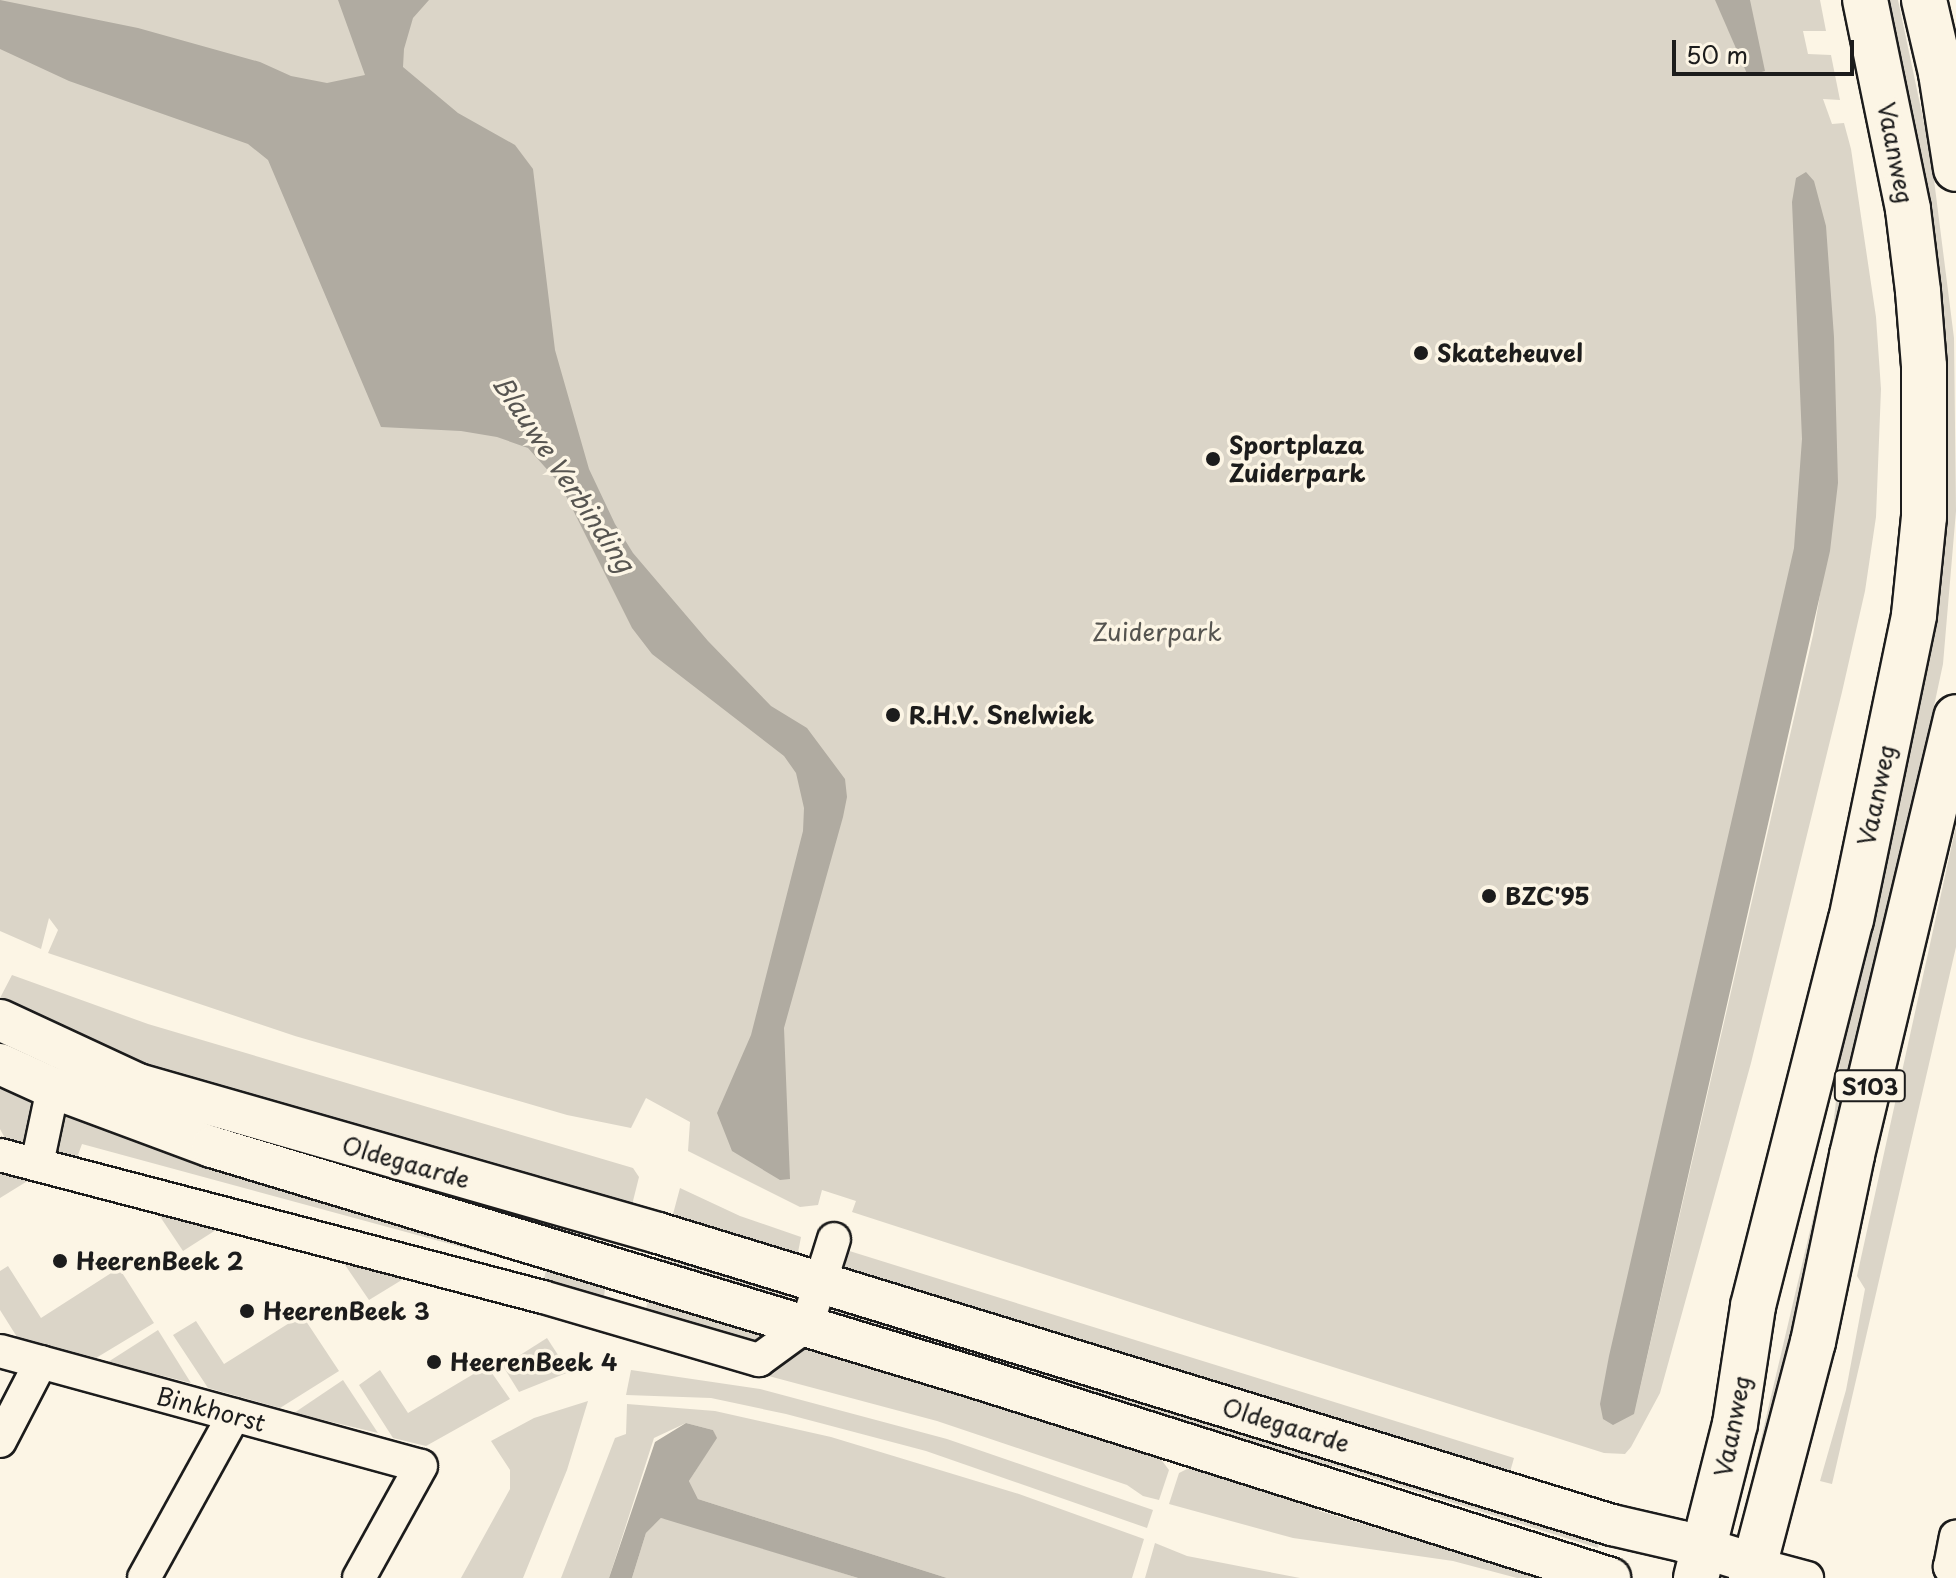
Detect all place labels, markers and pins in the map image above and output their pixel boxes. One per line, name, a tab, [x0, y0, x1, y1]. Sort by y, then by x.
place label: Skateheuvel	[1437, 339, 1583, 367]
marker: Skateheuvel	[1412, 344, 1430, 362]
place label: Sportplaza Zuiderpark	[1229, 431, 1366, 487]
marker: Sportplaza Zuiderpark	[1204, 450, 1222, 468]
place label: R.H.V. Snelwiek	[909, 701, 1094, 729]
marker: R.H.V. Snelwiek	[884, 706, 902, 724]
place label: BZC'95	[1505, 882, 1590, 910]
marker: BZC'95	[1480, 887, 1498, 905]
place label: HeerenBeek 2	[76, 1247, 245, 1275]
marker: HeerenBeek 2	[51, 1252, 69, 1270]
place label: HeerenBeek 3	[263, 1297, 431, 1325]
marker: HeerenBeek 3	[238, 1302, 256, 1320]
place label: HeerenBeek 4	[450, 1348, 618, 1376]
marker: HeerenBeek 4	[425, 1353, 443, 1371]

